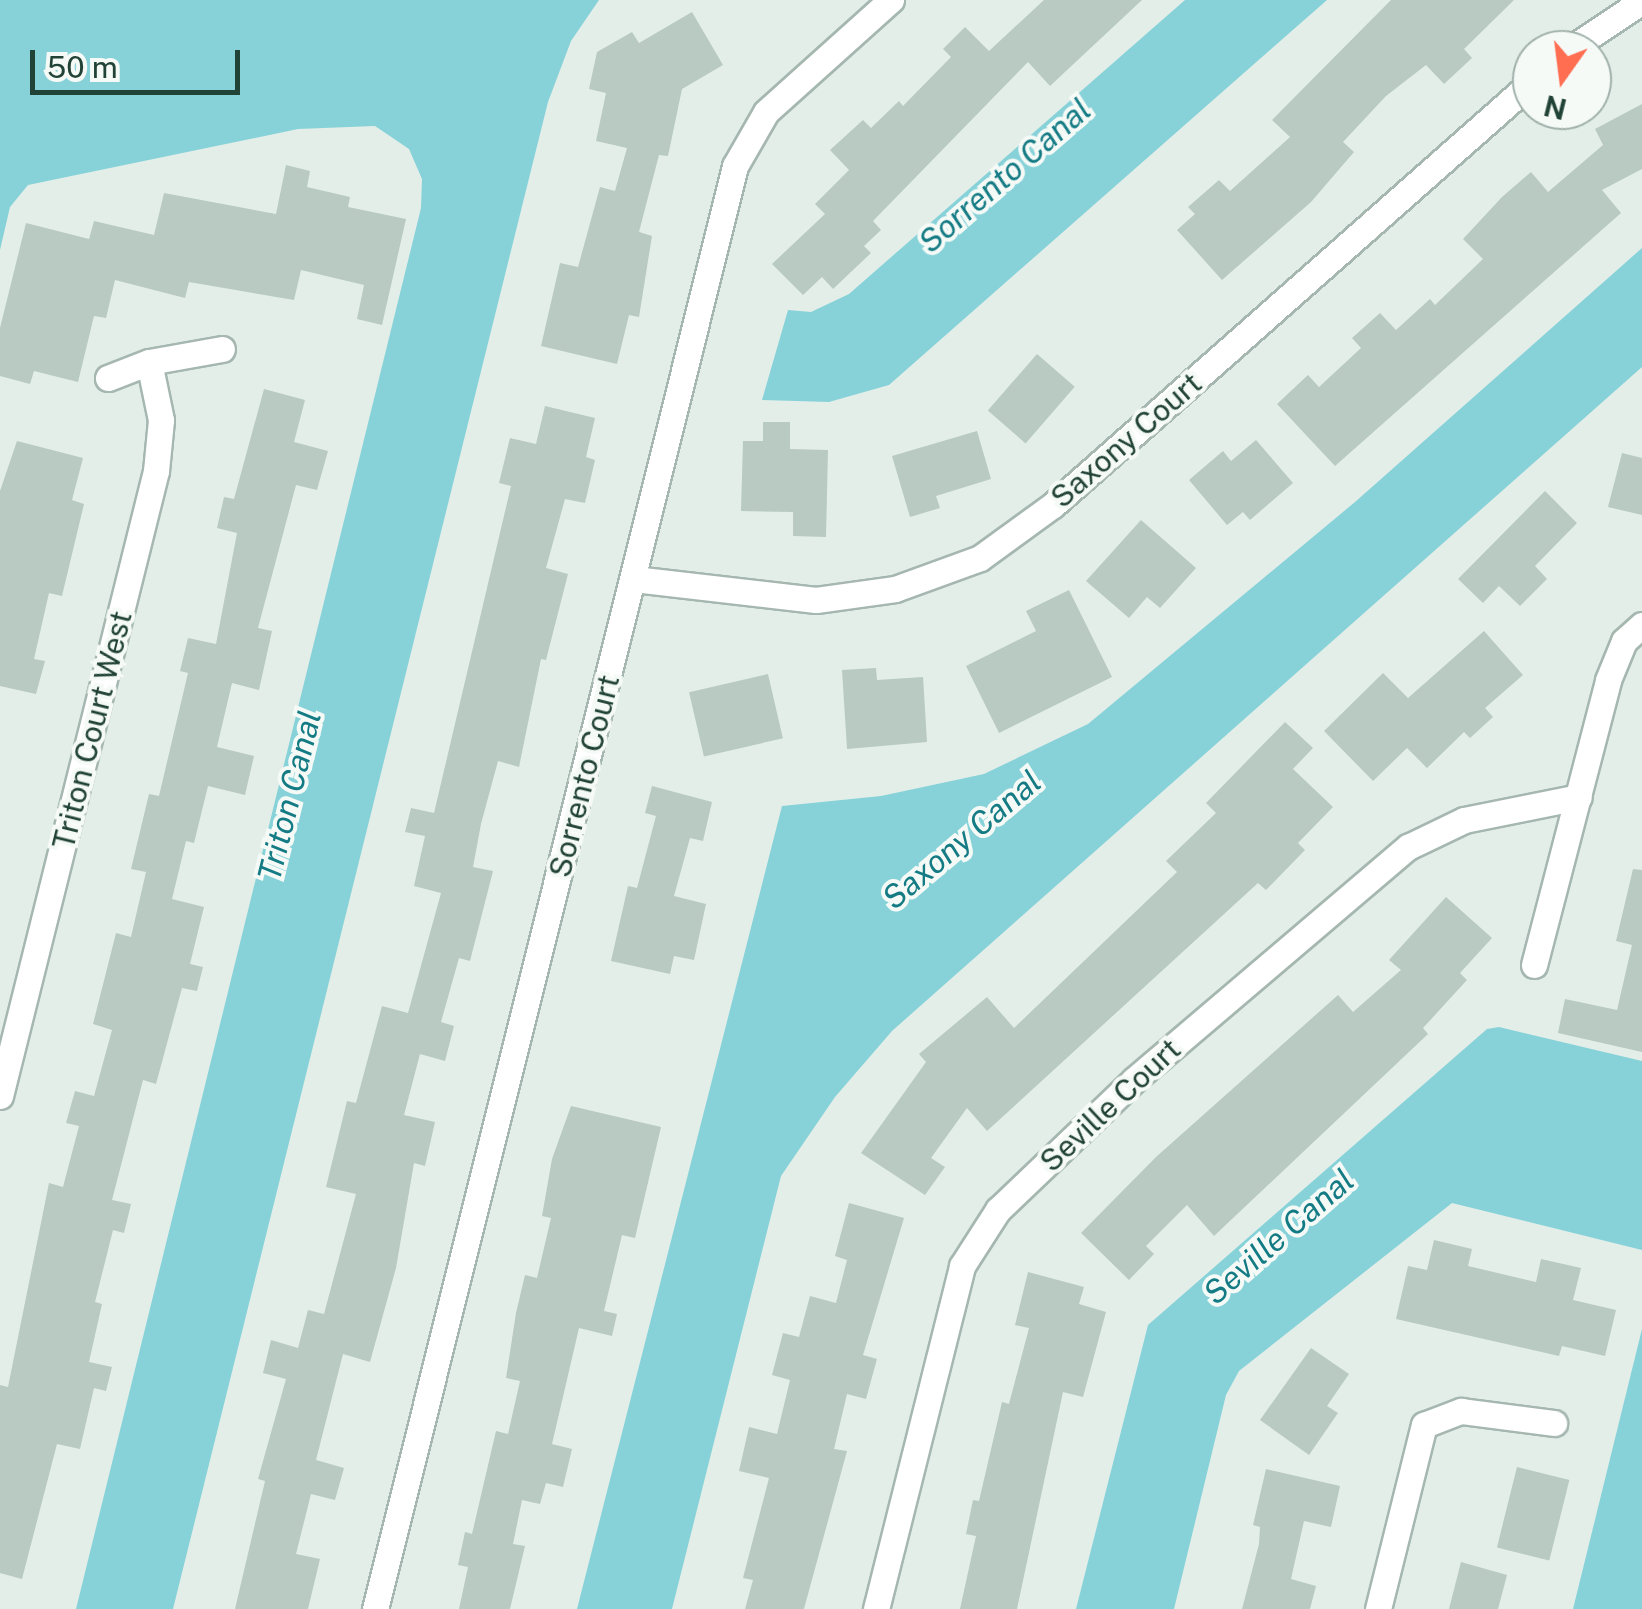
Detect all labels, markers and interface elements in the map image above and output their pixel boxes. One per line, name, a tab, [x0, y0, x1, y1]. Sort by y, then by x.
scale bar	[35, 30, 245, 92]
north arrow	[1512, 30, 1612, 130]
text: 50 m	[47, 49, 118, 85]
text: N	[1540, 89, 1570, 126]
water label: Sorrento Canal	[911, 91, 1099, 261]
street label: Saxony Court	[1043, 365, 1209, 515]
street label: Triton Court West	[45, 607, 139, 853]
street label: Sorrento Court	[541, 671, 627, 881]
water label: Triton Canal	[250, 707, 330, 885]
water label: Saxony Canal	[875, 762, 1049, 918]
street label: Seville Court	[1032, 1031, 1188, 1179]
water label: Seville Canal	[1196, 1161, 1362, 1313]

